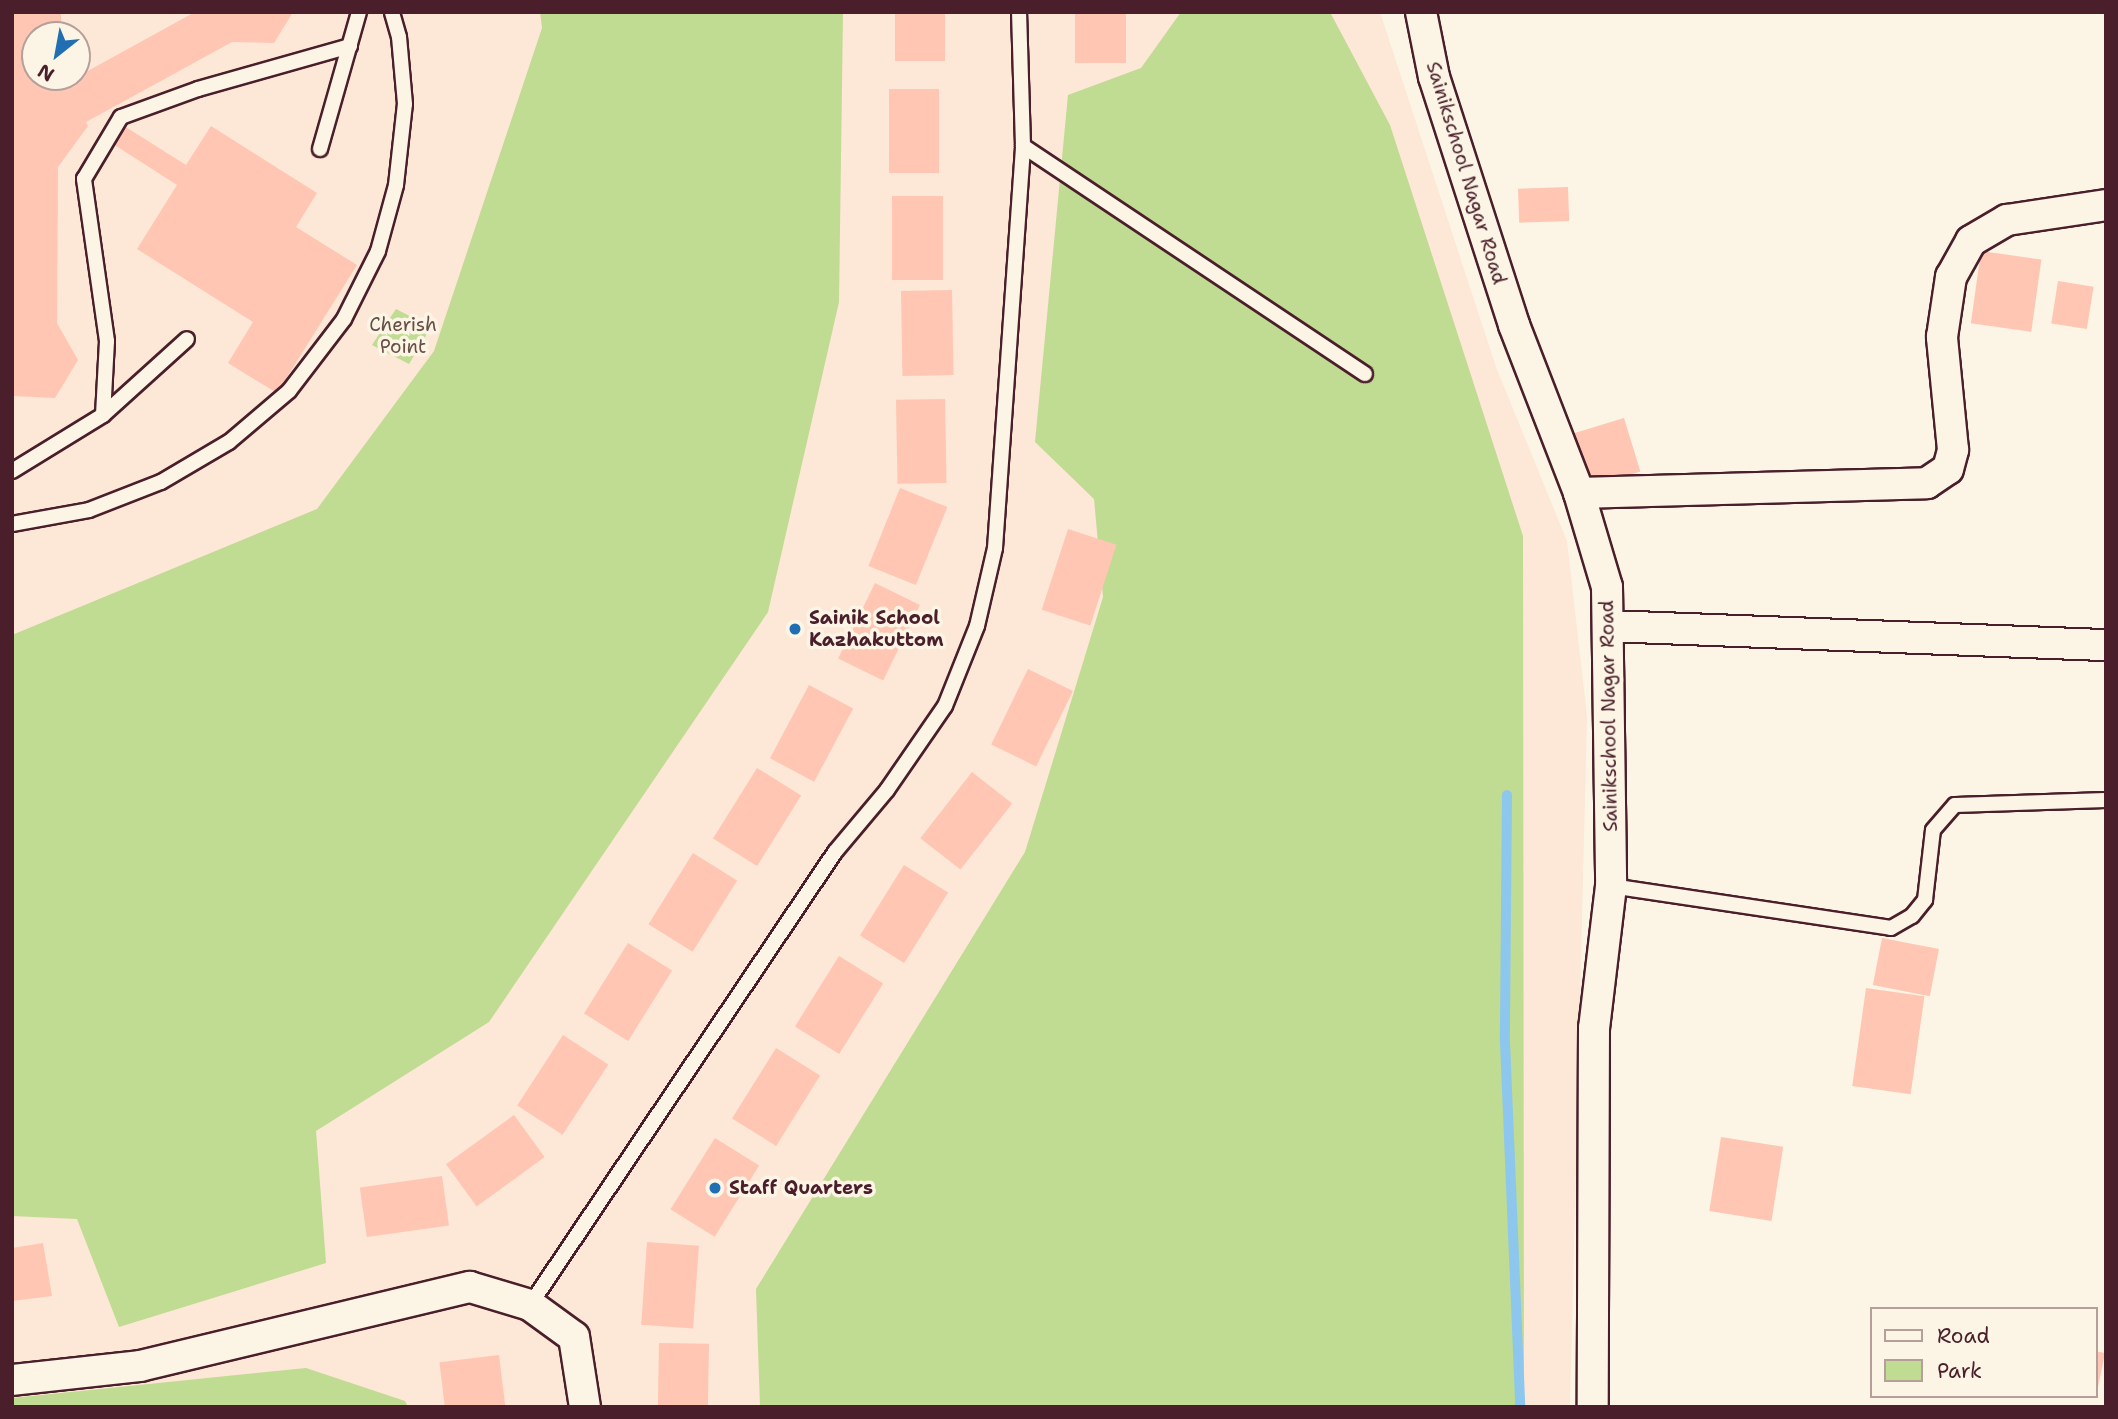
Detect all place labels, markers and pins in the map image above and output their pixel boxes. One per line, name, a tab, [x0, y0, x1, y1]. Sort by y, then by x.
place label: Sainik School Kazhakuttom	[809, 607, 943, 651]
marker: Sainik School Kazhakuttom	[787, 621, 803, 637]
place label: Staff Quarters	[729, 1177, 873, 1199]
marker: Staff Quarters	[707, 1180, 723, 1196]

